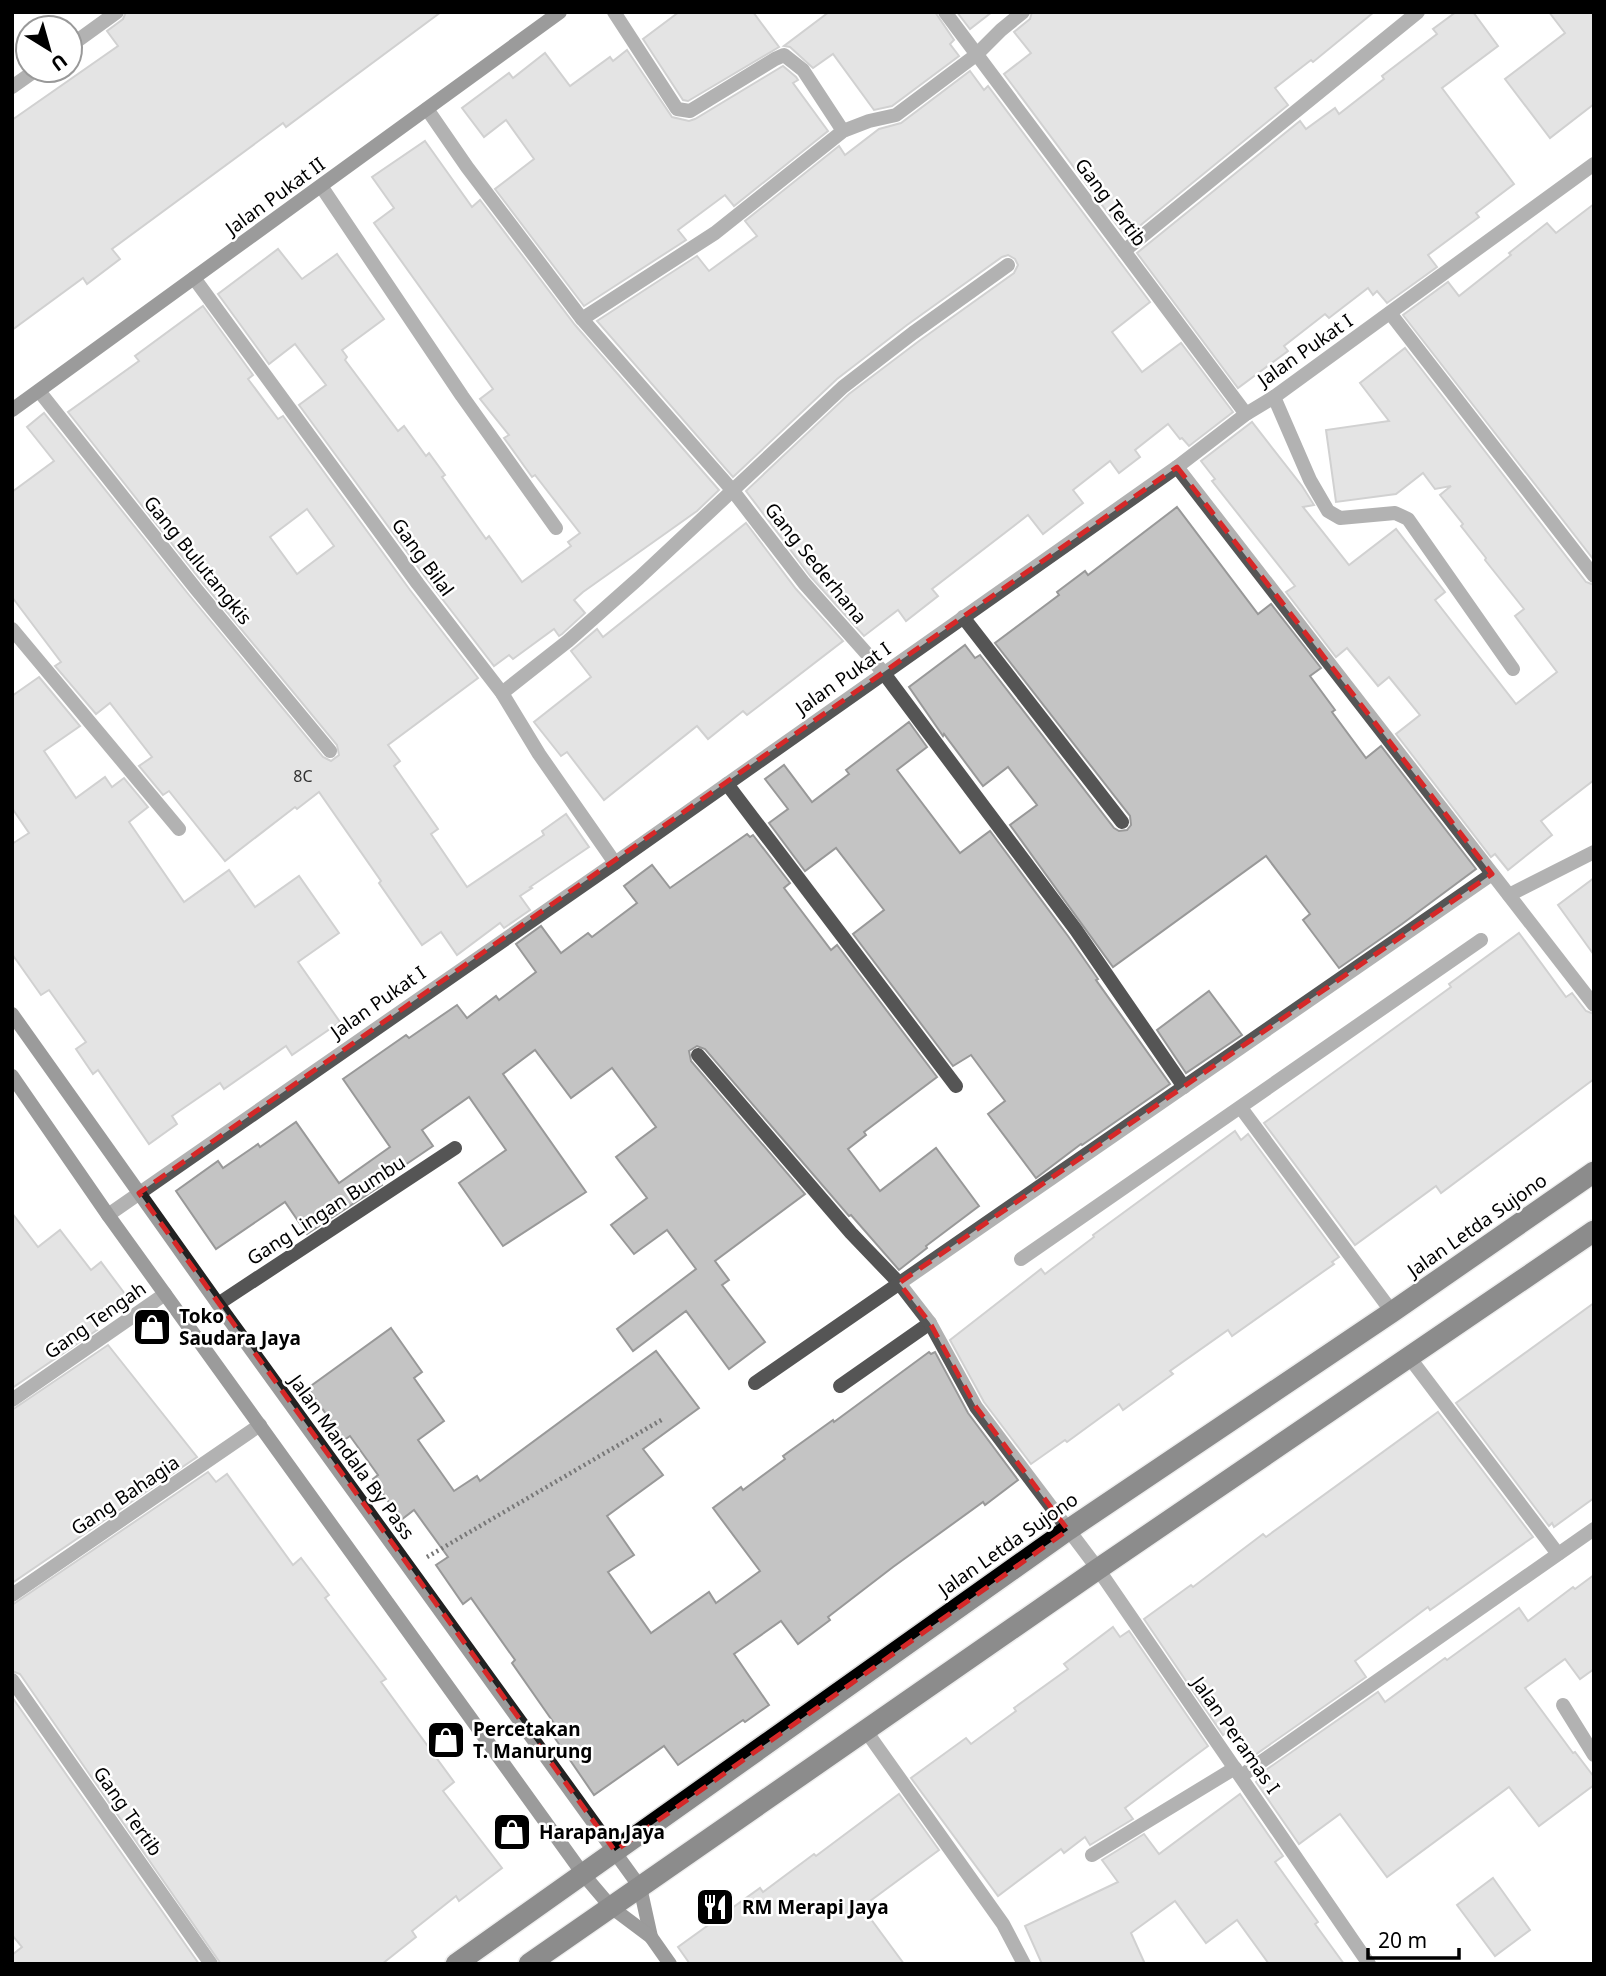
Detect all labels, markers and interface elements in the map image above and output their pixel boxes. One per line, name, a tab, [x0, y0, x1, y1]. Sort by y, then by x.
north arrow	[14, 14, 84, 84]
text: U	[46, 48, 73, 77]
street label: Jalan Pukat II	[218, 151, 330, 242]
street label: Gang Tertib	[1069, 153, 1153, 251]
street label: Jalan Pukat I	[1251, 308, 1358, 393]
street label: Gang Bulutangkis	[138, 490, 258, 630]
street label: Gang Sederhana	[759, 497, 873, 629]
street label: Gang Bilal	[386, 513, 460, 601]
street label: Jalan Pukat I	[789, 636, 896, 721]
house number: 8C	[293, 765, 313, 787]
street label: Jalan Pukat I	[324, 960, 431, 1045]
street label: Gang Lingan Bumbu	[242, 1149, 410, 1271]
street label: Jalan Letda Sujono	[1400, 1167, 1552, 1284]
street label: Gang Tengah	[39, 1275, 151, 1365]
place label: Toko Saudara Jaya	[179, 1303, 301, 1351]
shop icon: Toko Saudara Jaya	[131, 1306, 173, 1348]
street label: Jalan Mandala By Pass	[282, 1368, 421, 1545]
street label: Gang Bahagia	[66, 1449, 184, 1541]
street label: Jalan Letda Sujono	[931, 1486, 1083, 1603]
street label: Jalan Peramas I	[1185, 1670, 1286, 1799]
place label: Percetakan T. Manurung	[473, 1716, 592, 1764]
shop icon: Percetakan T. Manurung	[425, 1719, 467, 1761]
street label: Gang Tertib	[87, 1761, 169, 1861]
shop icon: Harapan Jaya	[491, 1811, 533, 1853]
place label: Harapan Jaya	[539, 1819, 665, 1845]
restaurant icon: RM Merapi Jaya	[694, 1886, 736, 1928]
place label: RM Merapi Jaya	[742, 1894, 889, 1920]
scale bar	[1368, 1916, 1459, 1960]
text: 20 m	[1378, 1926, 1427, 1954]

